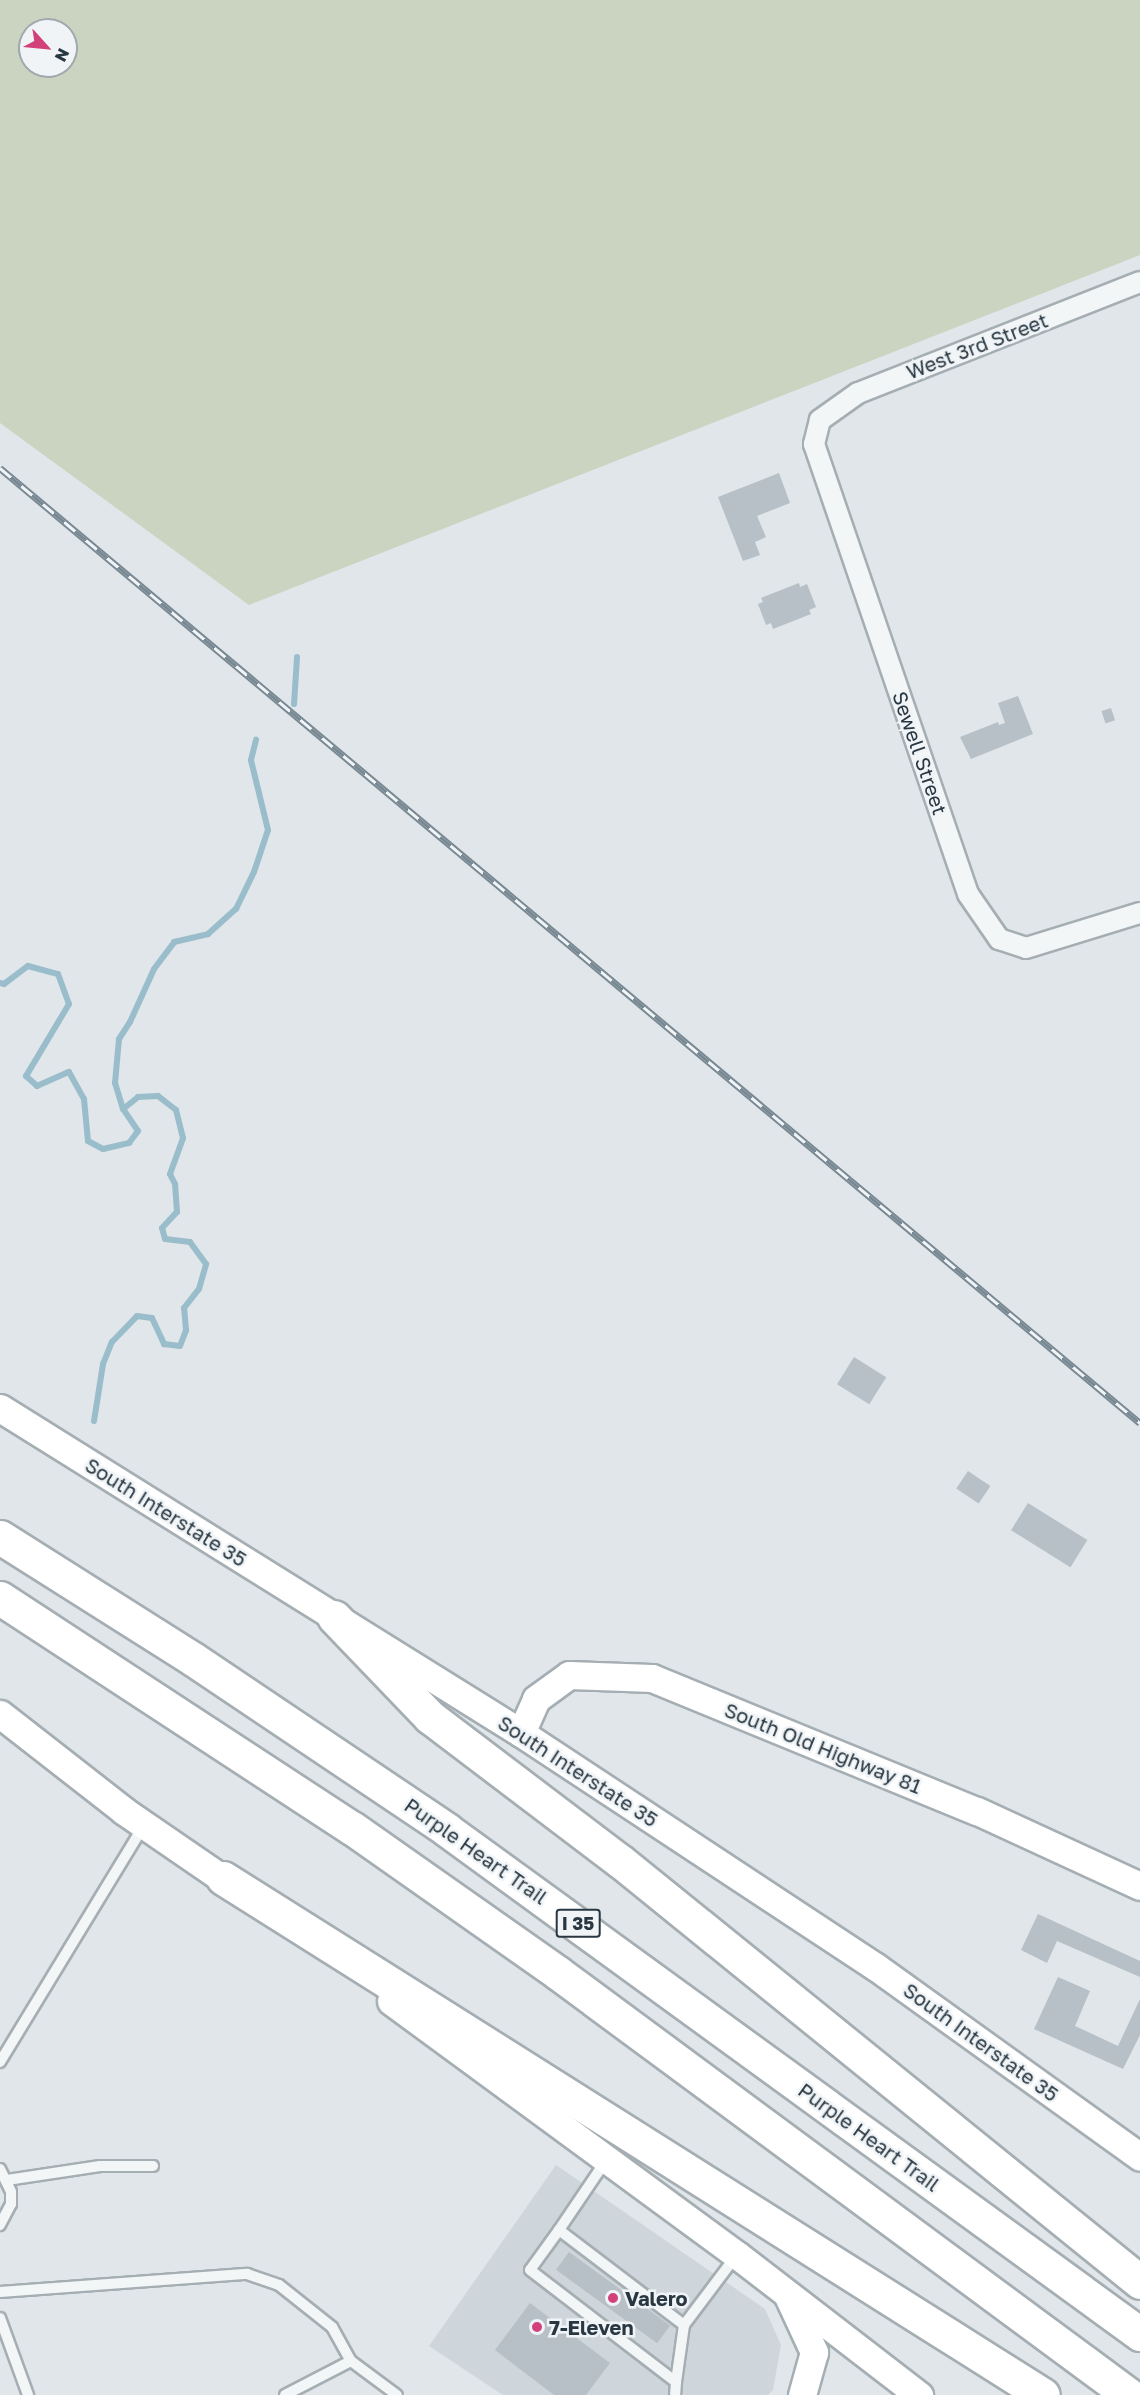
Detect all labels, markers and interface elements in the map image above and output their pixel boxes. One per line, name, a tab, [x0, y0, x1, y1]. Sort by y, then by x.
north arrow	[18, 18, 78, 78]
text: N	[51, 45, 74, 65]
street label: West 3rd Street	[903, 308, 1051, 384]
street label: Sewell Street	[888, 688, 952, 818]
street label: South Interstate 35	[81, 1453, 251, 1571]
street label: South Old Highway 81	[721, 1697, 925, 1799]
street label: South Interstate 35	[494, 1710, 662, 1832]
street label: Purple Heart Trail	[400, 1793, 552, 1909]
road number: I 35	[556, 1908, 600, 1938]
street label: South Interstate 35	[899, 1978, 1063, 2106]
street label: Purple Heart Trail	[794, 2078, 944, 2196]
place label: Valero	[625, 2286, 687, 2310]
marker: Valero	[606, 2291, 620, 2305]
place label: 7-Eleven	[549, 2315, 633, 2339]
marker: 7-Eleven	[530, 2320, 544, 2334]

